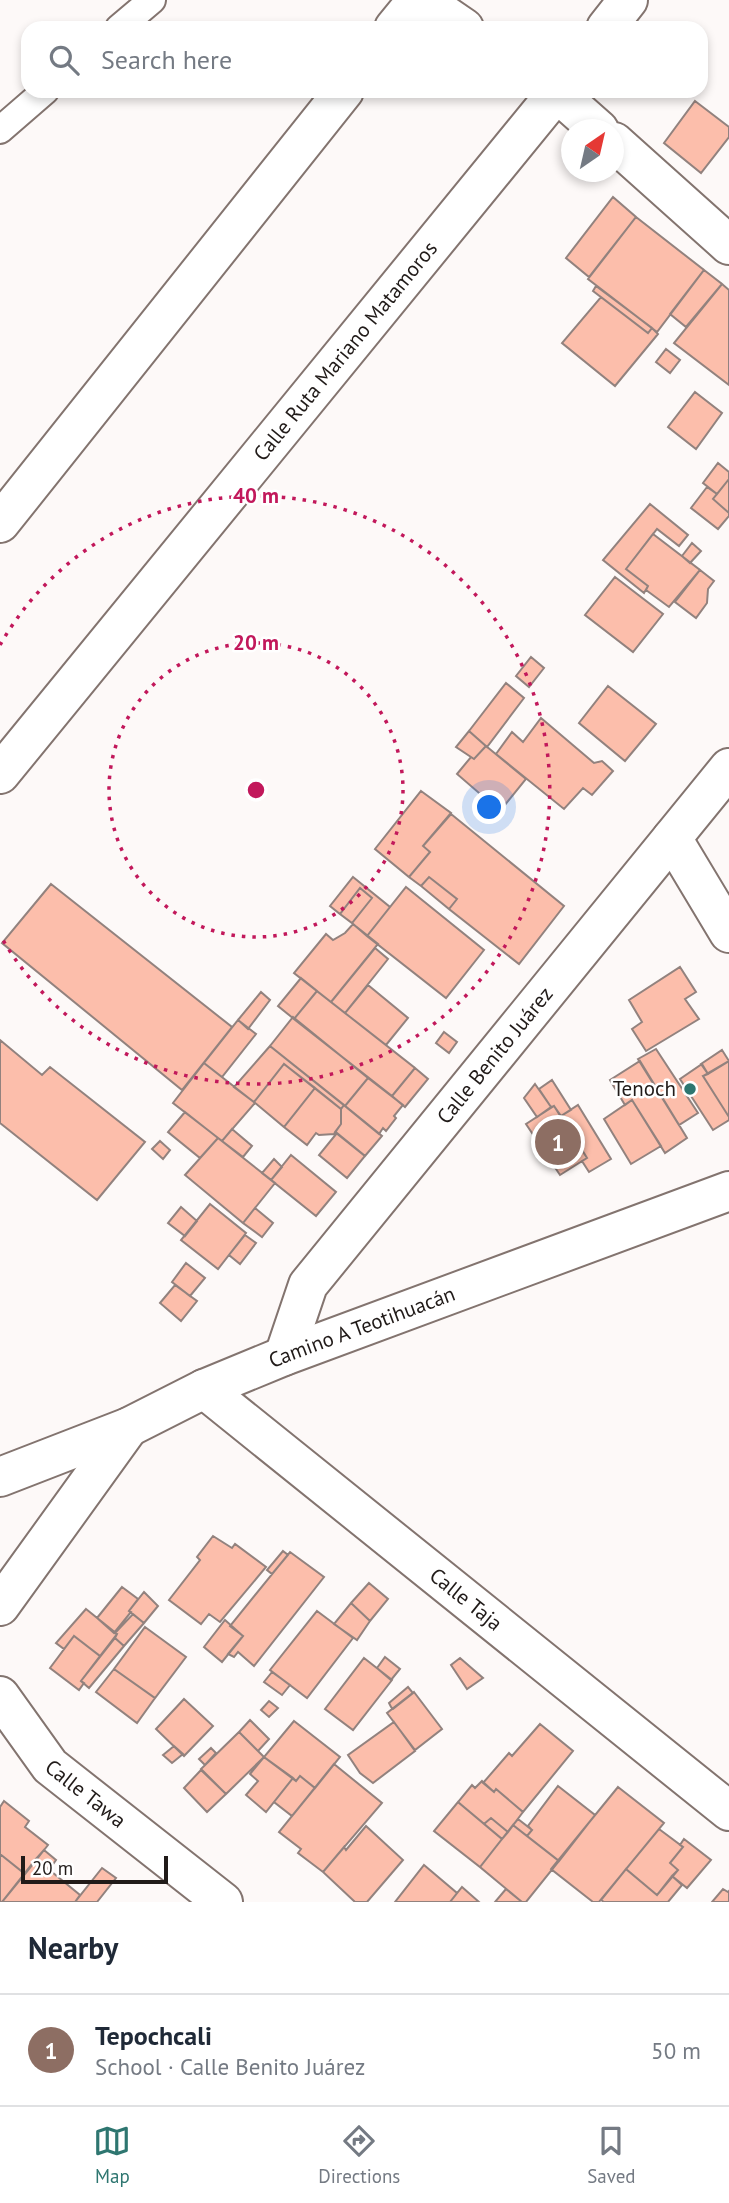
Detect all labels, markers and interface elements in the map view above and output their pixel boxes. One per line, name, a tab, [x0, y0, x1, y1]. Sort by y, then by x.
search box	[21, 21, 708, 98]
icon: search	[45, 41, 83, 79]
text: Search here	[101, 43, 232, 76]
north arrow	[561, 119, 624, 182]
street label: Calle Ruta Mariano Matamoros	[247, 235, 443, 466]
text: 40 m	[233, 482, 279, 509]
text: 20 m	[233, 629, 279, 656]
centre of rings	[244, 778, 268, 802]
your location	[472, 790, 506, 824]
street label: Calle Benito Juárez	[431, 981, 558, 1129]
place label: Tenoch	[613, 1075, 676, 1102]
marker: Tenoch	[682, 1081, 698, 1097]
pin: 1	[535, 1116, 581, 1168]
street label: Camino A Teotihuacán	[264, 1280, 459, 1374]
street label: Calle Taja	[424, 1562, 508, 1637]
street label: Calle Tawa	[40, 1753, 132, 1834]
scale bar	[21, 1853, 168, 1885]
text: 20 m	[32, 1856, 73, 1880]
text: Nearby	[28, 1928, 118, 1967]
text: Tepochcali	[95, 2019, 212, 2052]
text: 1	[44, 2036, 58, 2065]
text: 50 m	[651, 2036, 701, 2065]
text: School · Calle Benito Juárez	[95, 2052, 365, 2081]
tab: Map	[93, 2122, 131, 2188]
tab: Directions	[318, 2122, 400, 2188]
tab: Saved	[587, 2122, 636, 2188]

